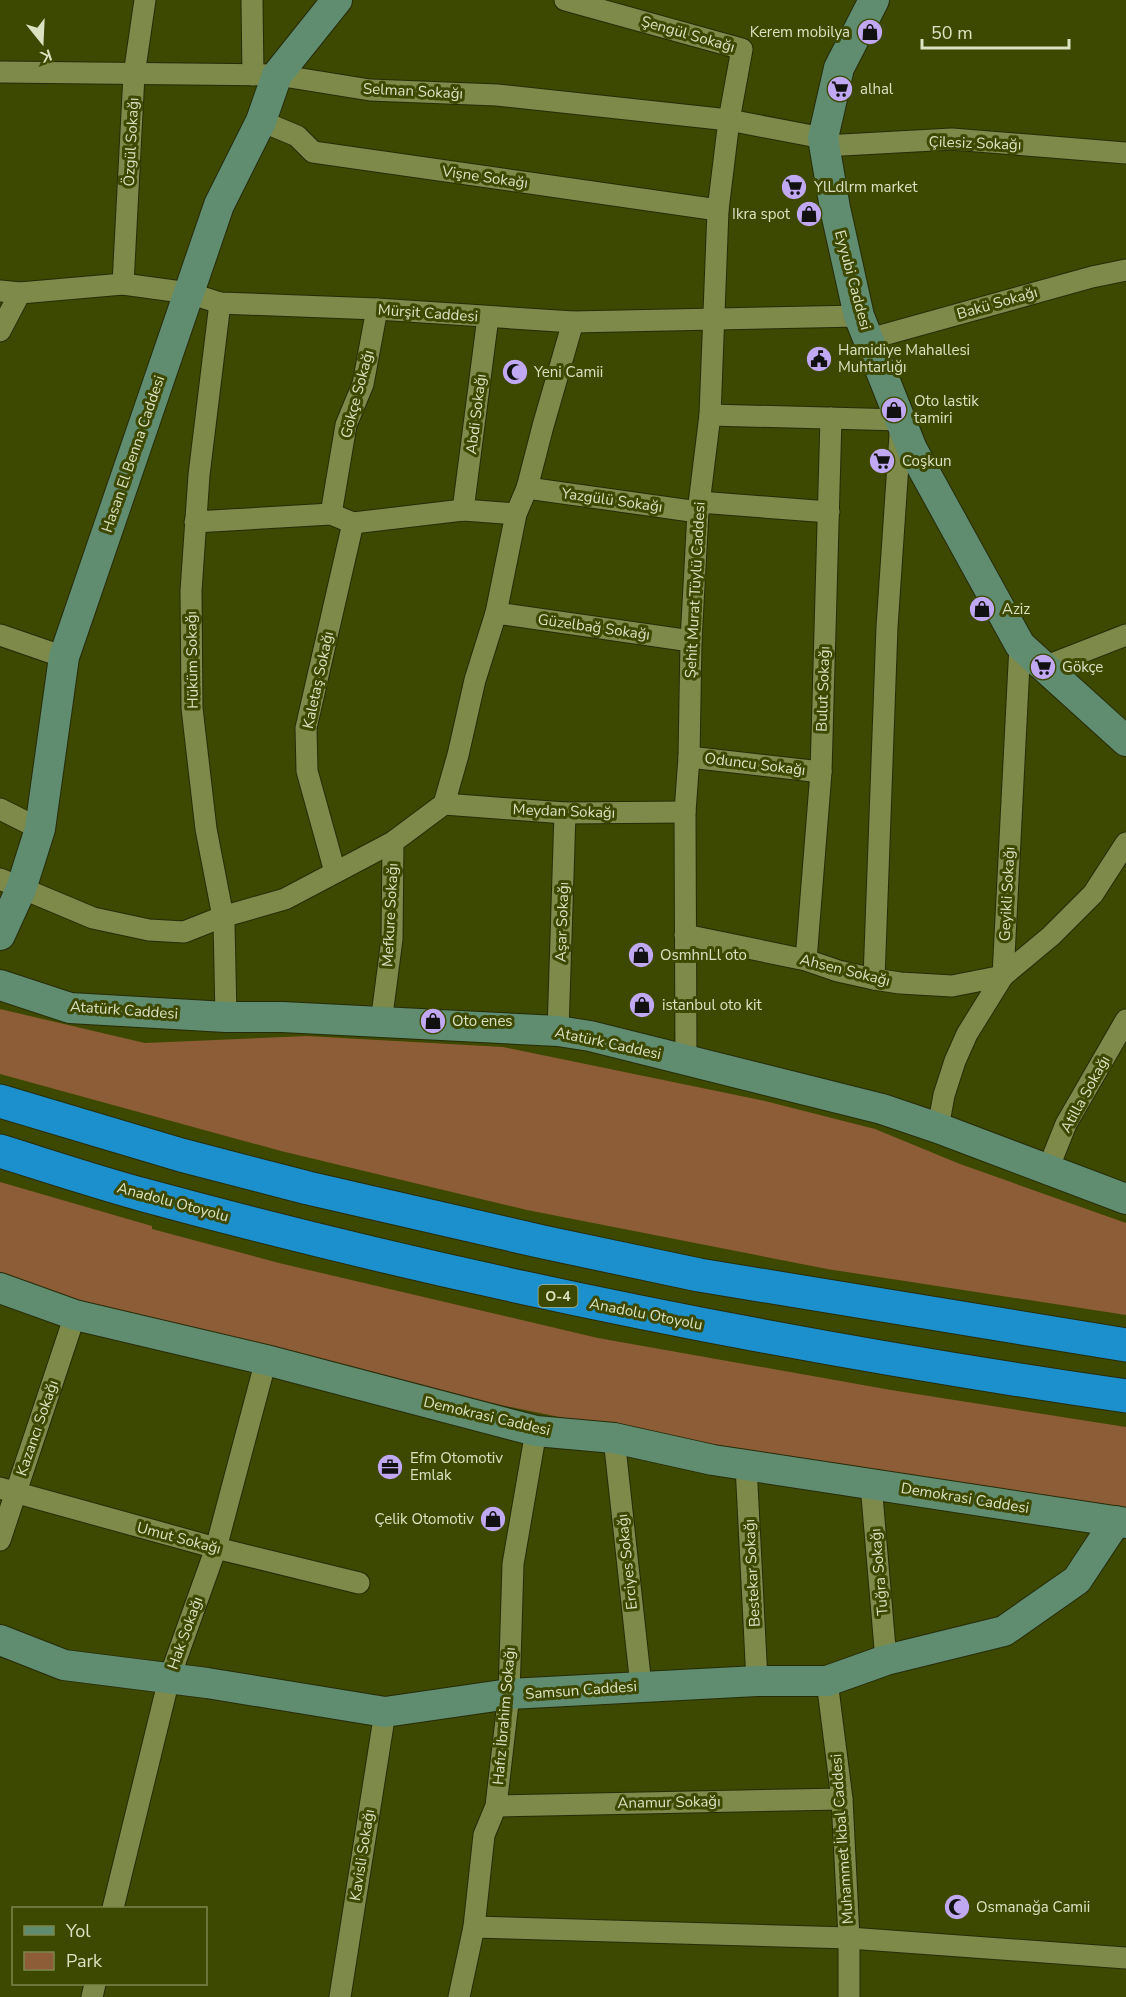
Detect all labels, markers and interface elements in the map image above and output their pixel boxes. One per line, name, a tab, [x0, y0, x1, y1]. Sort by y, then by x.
street label: Şengül Sokağı	[639, 11, 737, 57]
north arrow	[12, 12, 72, 72]
scale bar	[922, 12, 1069, 50]
shop icon: Kerem mobilya	[855, 17, 885, 47]
text: 50 m	[931, 21, 973, 45]
place label: Kerem mobilya	[750, 22, 850, 42]
text: K	[37, 43, 55, 68]
supermarket icon: alhal	[825, 74, 855, 104]
street label: Selman Sokağı	[363, 78, 463, 104]
place label: alhal	[860, 79, 894, 99]
street label: Özgül Sokağı	[119, 97, 143, 187]
street label: Çilesiz Sokağı	[928, 131, 1022, 155]
street label: Vişne Sokağı	[440, 161, 529, 193]
supermarket icon: YlLdlrm market	[779, 172, 809, 202]
place label: YlLdlrm market	[813, 177, 918, 197]
shop icon: Ikra spot	[794, 199, 824, 229]
place label: Ikra spot	[732, 204, 791, 224]
street label: Eyyubi Caddesi	[830, 228, 876, 332]
street label: Bakü Sokağı	[954, 282, 1040, 324]
street label: Mürşit Caddesi	[377, 300, 479, 326]
place label: Hamidiye Mahallesi Muhtarlığı	[838, 340, 970, 377]
public building icon: Hamidiye Mahallesi Muhtarlığı	[804, 344, 834, 374]
street label: Gökçe Sokağı	[336, 348, 378, 440]
mosque icon: Yeni Camii	[500, 357, 530, 387]
place label: Yeni Camii	[533, 362, 603, 382]
street label: Hasan El Benna Caddesi	[97, 373, 169, 535]
street label: Abdi Sokağı	[461, 373, 491, 455]
place label: Oto lastik tamiri	[914, 391, 979, 428]
shop icon: Oto lastik tamiri	[879, 395, 909, 425]
supermarket icon: Coşkun	[867, 446, 897, 476]
place label: Coşkun	[902, 451, 952, 471]
street label: Yazgülü Sokağı	[559, 483, 664, 517]
street label: Şehit Murat Tüylü Caddesi	[680, 501, 710, 679]
shop icon: Aziz	[967, 594, 997, 624]
place label: Aziz	[1002, 599, 1030, 619]
street label: Güzelbağ Sokağı	[537, 609, 651, 645]
street label: Hüküm Sokağı	[181, 611, 203, 709]
street label: Kaletaş Sokağı	[298, 629, 338, 731]
street label: Bulut Sokağı	[812, 646, 834, 732]
supermarket icon: Gökçe	[1028, 652, 1058, 682]
place label: Gökçe	[1062, 657, 1103, 677]
street label: Oduncu Sokağı	[703, 748, 807, 780]
street label: Meydan Sokağı	[512, 799, 616, 823]
street label: Geyikli Sokağı	[995, 846, 1019, 942]
street label: Mefkure Sokağı	[377, 863, 403, 967]
street label: Aşar Sokağı	[551, 881, 573, 963]
shop icon: OsmhnLl oto	[626, 940, 656, 970]
place label: OsmhnLl oto	[660, 945, 747, 965]
street label: Ahsen Sokağı	[798, 949, 892, 991]
shop icon: istanbul oto kit	[627, 990, 657, 1020]
place label: istanbul oto kit	[662, 995, 762, 1015]
street label: Atatürk Caddesi	[69, 996, 179, 1024]
shop icon: Oto enes	[418, 1006, 448, 1036]
place label: Oto enes	[452, 1011, 513, 1031]
street label: Atatürk Caddesi	[553, 1022, 663, 1064]
street label: Atilla Sokağı	[1056, 1052, 1114, 1136]
street label: Anadolu Otoyolu	[115, 1177, 231, 1227]
road number: O-4	[538, 1285, 578, 1307]
street label: Anadolu Otoyolu	[588, 1293, 704, 1335]
street label: Kazancı Sokağı	[11, 1377, 63, 1479]
street label: Demokrasi Caddesi	[422, 1392, 552, 1440]
place label: Efm Otomotiv Emlak	[410, 1448, 503, 1485]
office icon: Efm Otomotiv Emlak	[375, 1452, 405, 1482]
street label: Demokrasi Caddesi	[899, 1478, 1031, 1518]
shop icon: Çelik Otomotiv	[478, 1504, 508, 1534]
place label: Çelik Otomotiv	[375, 1509, 474, 1529]
street label: Erciyes Sokağı	[612, 1513, 642, 1611]
street label: Umut Sokağı	[135, 1517, 223, 1559]
street label: Bestekar Sokağı	[739, 1518, 765, 1628]
street label: Tuğra Sokağı	[865, 1528, 893, 1616]
street label: Hak Sokağı	[163, 1594, 207, 1672]
street label: Hafız İbrahim Sokağı	[488, 1646, 520, 1786]
street label: Samsun Caddesi	[524, 1676, 638, 1704]
street label: Muhammet İkbal Caddesi	[826, 1753, 858, 1925]
street label: Anamur Sokağı	[617, 1791, 721, 1813]
street label: Kavisli Sokağı	[345, 1808, 379, 1902]
mosque icon: Osmanağa Camii	[942, 1892, 972, 1922]
place label: Osmanağa Camii	[976, 1897, 1090, 1917]
legend	[12, 1907, 207, 1985]
text: Yol	[65, 1919, 91, 1943]
text: Park	[66, 1949, 103, 1973]

